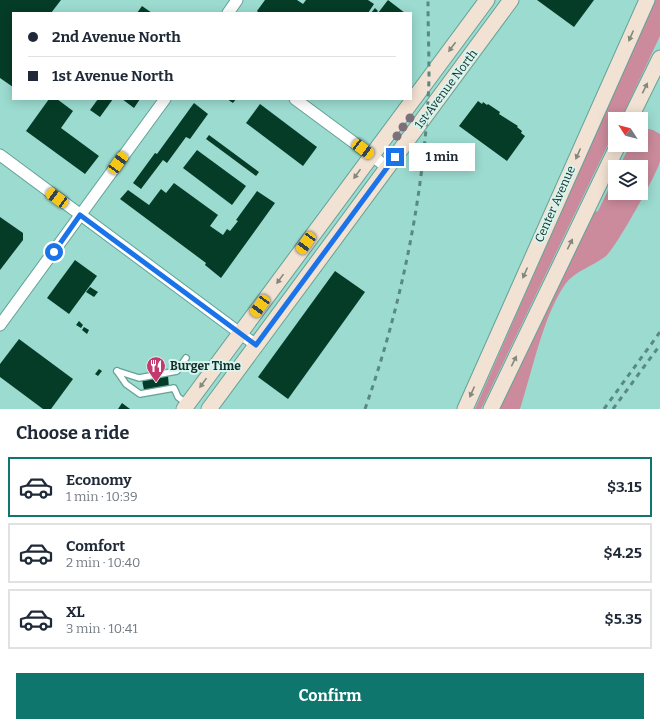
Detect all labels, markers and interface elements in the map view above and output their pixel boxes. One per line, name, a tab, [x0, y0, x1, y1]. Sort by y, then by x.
text: 2nd Avenue North	[52, 28, 181, 46]
one-way arrow	[628, 30, 634, 41]
one-way arrow	[447, 42, 456, 53]
street label: 1st Avenue North	[412, 46, 481, 131]
text: 1st Avenue North	[52, 67, 173, 85]
one-way arrow	[642, 83, 648, 94]
north arrow	[608, 112, 648, 152]
map controls	[608, 112, 648, 200]
car	[350, 137, 376, 161]
callout: 1 min	[409, 143, 475, 171]
route end	[386, 148, 404, 166]
text: 1 min	[426, 149, 458, 164]
one-way arrow	[575, 149, 581, 160]
car	[106, 150, 130, 176]
button: layers	[608, 160, 648, 200]
street label: Center Avenue	[532, 164, 578, 244]
one-way arrow	[353, 169, 361, 179]
car	[44, 186, 70, 210]
car	[294, 230, 318, 256]
one-way arrow	[567, 238, 573, 250]
route start	[45, 243, 63, 261]
one-way arrow	[521, 267, 527, 279]
one-way arrow	[276, 273, 284, 284]
car	[248, 293, 272, 319]
restaurant icon: Burger Time	[145, 355, 167, 383]
one-way arrow	[511, 356, 517, 367]
place label: Burger Time	[170, 359, 241, 373]
one-way arrow	[199, 378, 207, 389]
one-way arrow	[469, 386, 475, 397]
text: Choose a ride	[16, 422, 129, 444]
icon: car	[18, 469, 54, 505]
text: Economy	[66, 471, 132, 489]
text: $3.15	[607, 478, 642, 496]
text: 1 min · 10:39	[66, 489, 138, 504]
icon: car	[18, 535, 54, 571]
text: Comfort	[66, 537, 125, 555]
text: $4.25	[604, 544, 642, 562]
text: 2 min · 10:40	[66, 555, 140, 570]
icon: car	[18, 601, 54, 637]
text: XL	[66, 603, 85, 621]
text: $5.35	[605, 610, 642, 628]
text: 3 min · 10:41	[66, 621, 138, 636]
button: Confirm	[16, 673, 644, 719]

